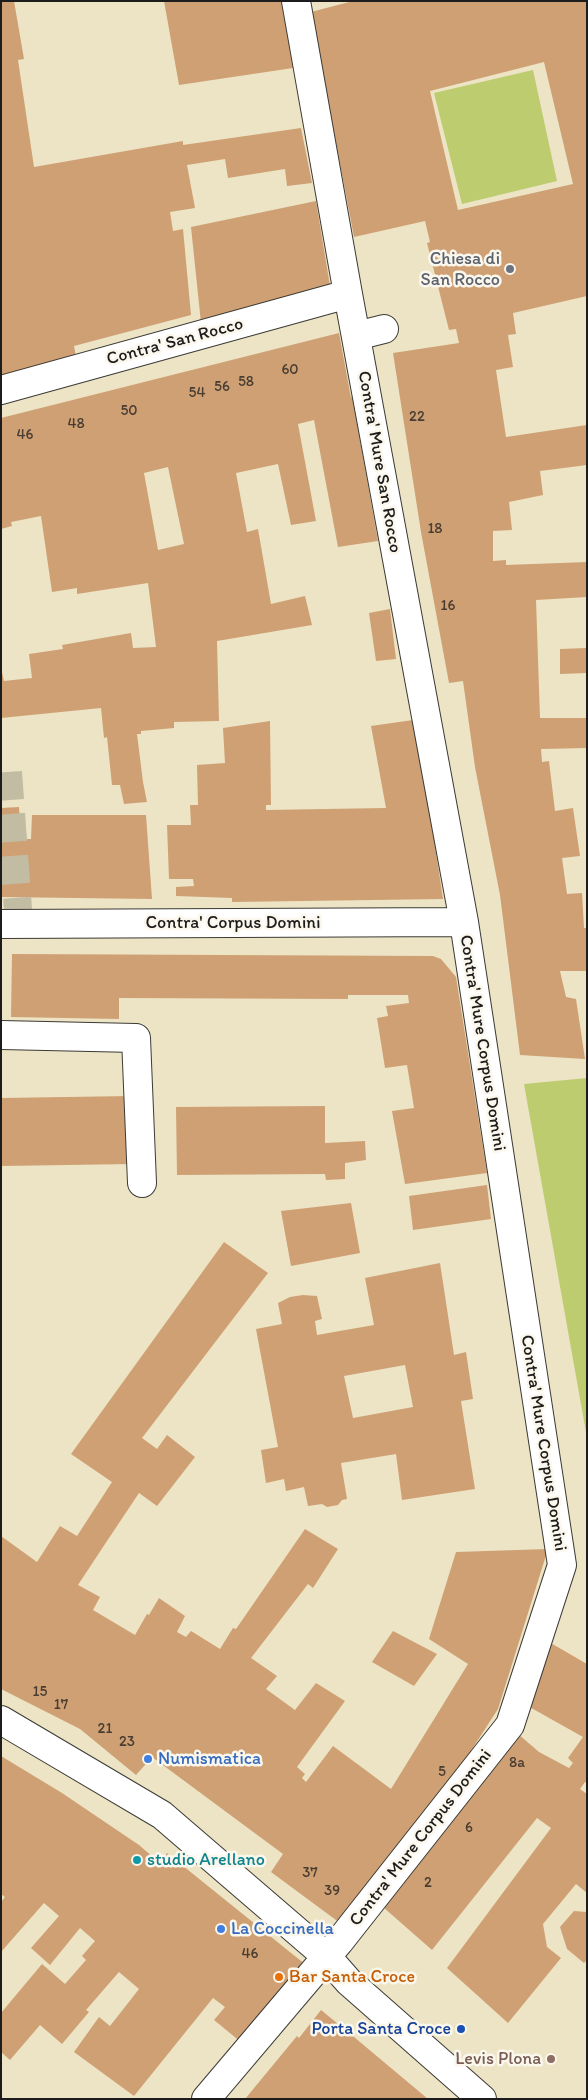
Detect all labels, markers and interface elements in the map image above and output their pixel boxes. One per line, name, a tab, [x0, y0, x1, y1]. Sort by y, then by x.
place label: Chiesa di San Rocco	[421, 248, 500, 290]
marker: Chiesa di San Rocco	[504, 263, 516, 275]
street label: Contra' San Rocco	[104, 313, 246, 371]
house number: 60	[281, 361, 299, 379]
street label: Contra' Mure San Rocco	[352, 369, 406, 555]
house number: 58	[238, 373, 254, 391]
house number: 56	[214, 378, 230, 396]
house number: 54	[189, 384, 205, 402]
house number: 50	[120, 402, 138, 420]
house number: 22	[409, 408, 425, 426]
house number: 48	[67, 415, 85, 433]
house number: 46	[17, 426, 33, 444]
house number: 18	[427, 520, 443, 538]
house number: 16	[441, 597, 455, 615]
street label: Contra' Corpus Domini	[146, 912, 320, 934]
street label: Contra' Mure Corpus Domini	[454, 933, 510, 1153]
street label: Contra' Mure Corpus Domini	[515, 1333, 571, 1553]
house number: 15	[33, 1683, 47, 1701]
house number: 17	[54, 1696, 68, 1714]
house number: 21	[98, 1720, 112, 1738]
house number: 23	[119, 1733, 135, 1751]
street label: Contra' Mure Corpus Domini	[345, 1745, 497, 1931]
place label: Numismatica	[158, 1748, 261, 1770]
marker: Numismatica	[142, 1753, 154, 1765]
house number: 8a	[509, 1754, 525, 1772]
house number: 5	[438, 1763, 446, 1781]
house number: 6	[465, 1819, 473, 1837]
place label: studio Arellano	[147, 1849, 265, 1871]
marker: studio Arellano	[131, 1854, 143, 1866]
house number: 37	[302, 1864, 318, 1882]
house number: 2	[424, 1874, 432, 1892]
house number: 39	[324, 1882, 340, 1900]
place label: La Coccinella	[231, 1918, 334, 1940]
marker: La Coccinella	[215, 1923, 227, 1935]
house number: 46	[242, 1945, 258, 1963]
place label: Bar Santa Croce	[289, 1966, 415, 1988]
marker: Bar Santa Croce	[273, 1971, 285, 1983]
place label: Porta Santa Croce	[311, 2018, 451, 2040]
marker: Porta Santa Croce	[455, 2023, 467, 2035]
place label: Levis Plona	[455, 2048, 541, 2070]
marker: Levis Plona	[545, 2053, 557, 2065]

